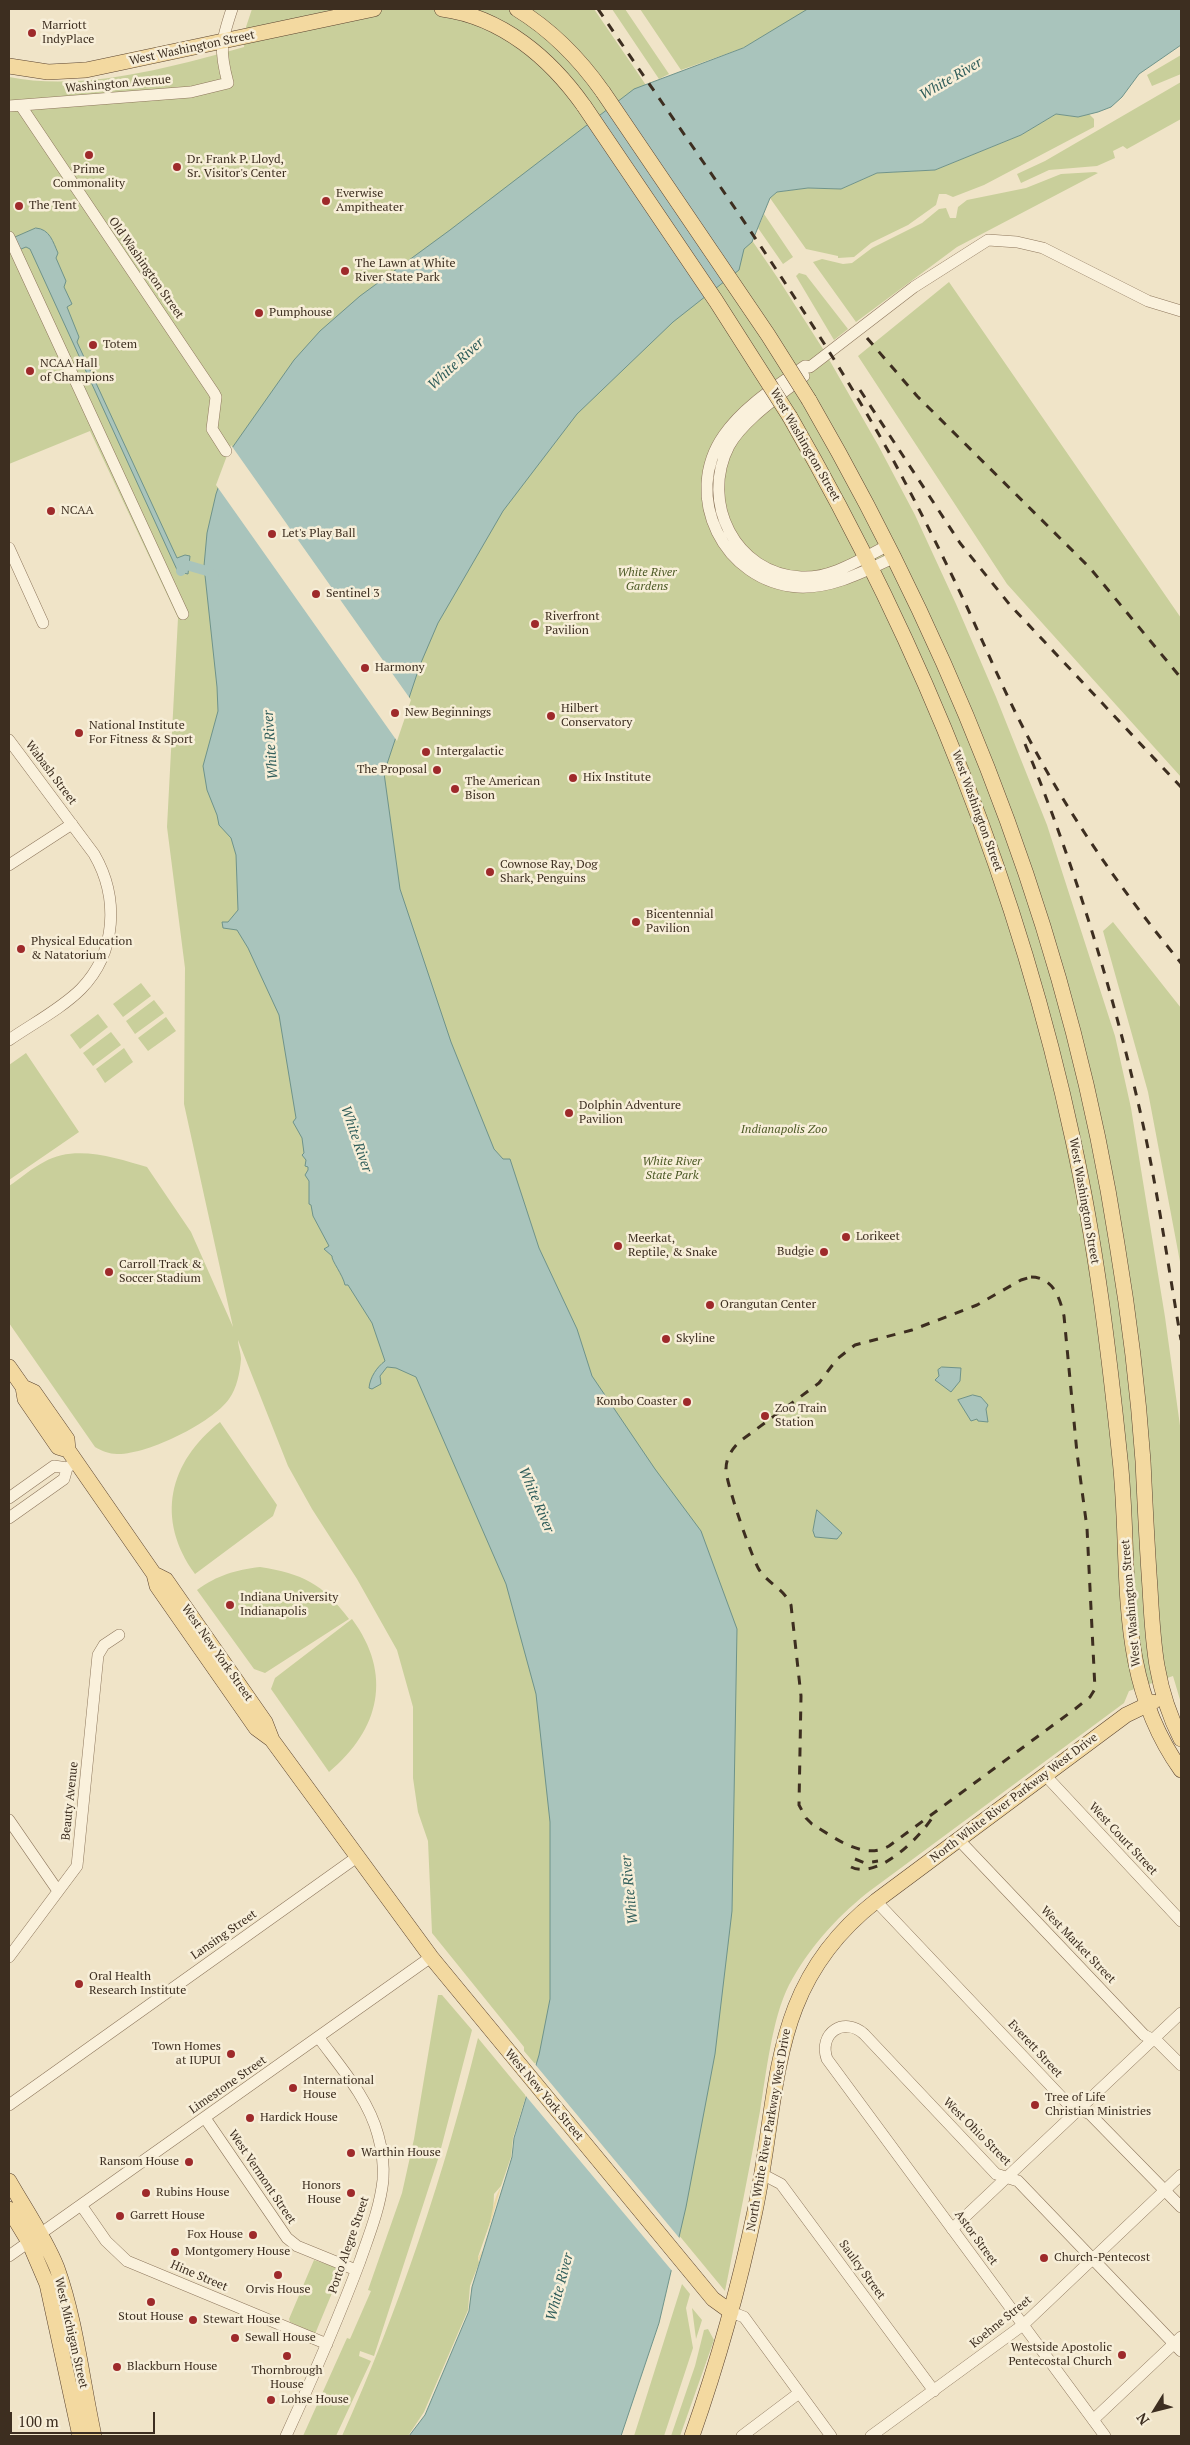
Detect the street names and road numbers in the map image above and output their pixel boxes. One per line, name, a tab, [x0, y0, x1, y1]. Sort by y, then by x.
street label: West Washington Street	[128, 28, 256, 68]
street label: Washington Avenue	[64, 72, 172, 96]
street label: Old Washington Street	[105, 214, 187, 322]
street label: West Washington Street	[767, 386, 843, 504]
street label: Wabash Street	[22, 738, 80, 808]
street label: West Washington Street	[948, 748, 1006, 874]
street label: West Washington Street	[1066, 1137, 1102, 1265]
street label: West Washington Street	[1118, 1539, 1144, 1667]
street label: West New York Street	[178, 1602, 256, 1704]
street label: North White River Parkway West Drive	[927, 1730, 1101, 1866]
street label: Beauty Avenue	[59, 1761, 81, 1841]
street label: West Court Street	[1086, 1800, 1160, 1878]
street label: West Market Street	[1038, 1903, 1118, 1987]
street label: Lansing Street	[188, 1907, 260, 1963]
street label: Everett Street	[1005, 2017, 1065, 2081]
street label: North White River Parkway West Drive	[744, 2027, 794, 2233]
street label: West New York Street	[502, 2047, 586, 2143]
street label: Limestone Street	[187, 2053, 269, 2117]
street label: West Ohio Street	[940, 2095, 1014, 2169]
street label: West Vermont Street	[225, 2127, 299, 2227]
street label: Porto Alegre Street	[326, 2195, 372, 2295]
street label: Astor Street	[951, 2208, 1001, 2268]
street label: Saulcy Street	[836, 2238, 888, 2302]
street label: Hine Street	[168, 2258, 230, 2294]
street label: West Michigan Street	[51, 2276, 91, 2390]
street label: Koehne Street	[967, 2293, 1035, 2351]

